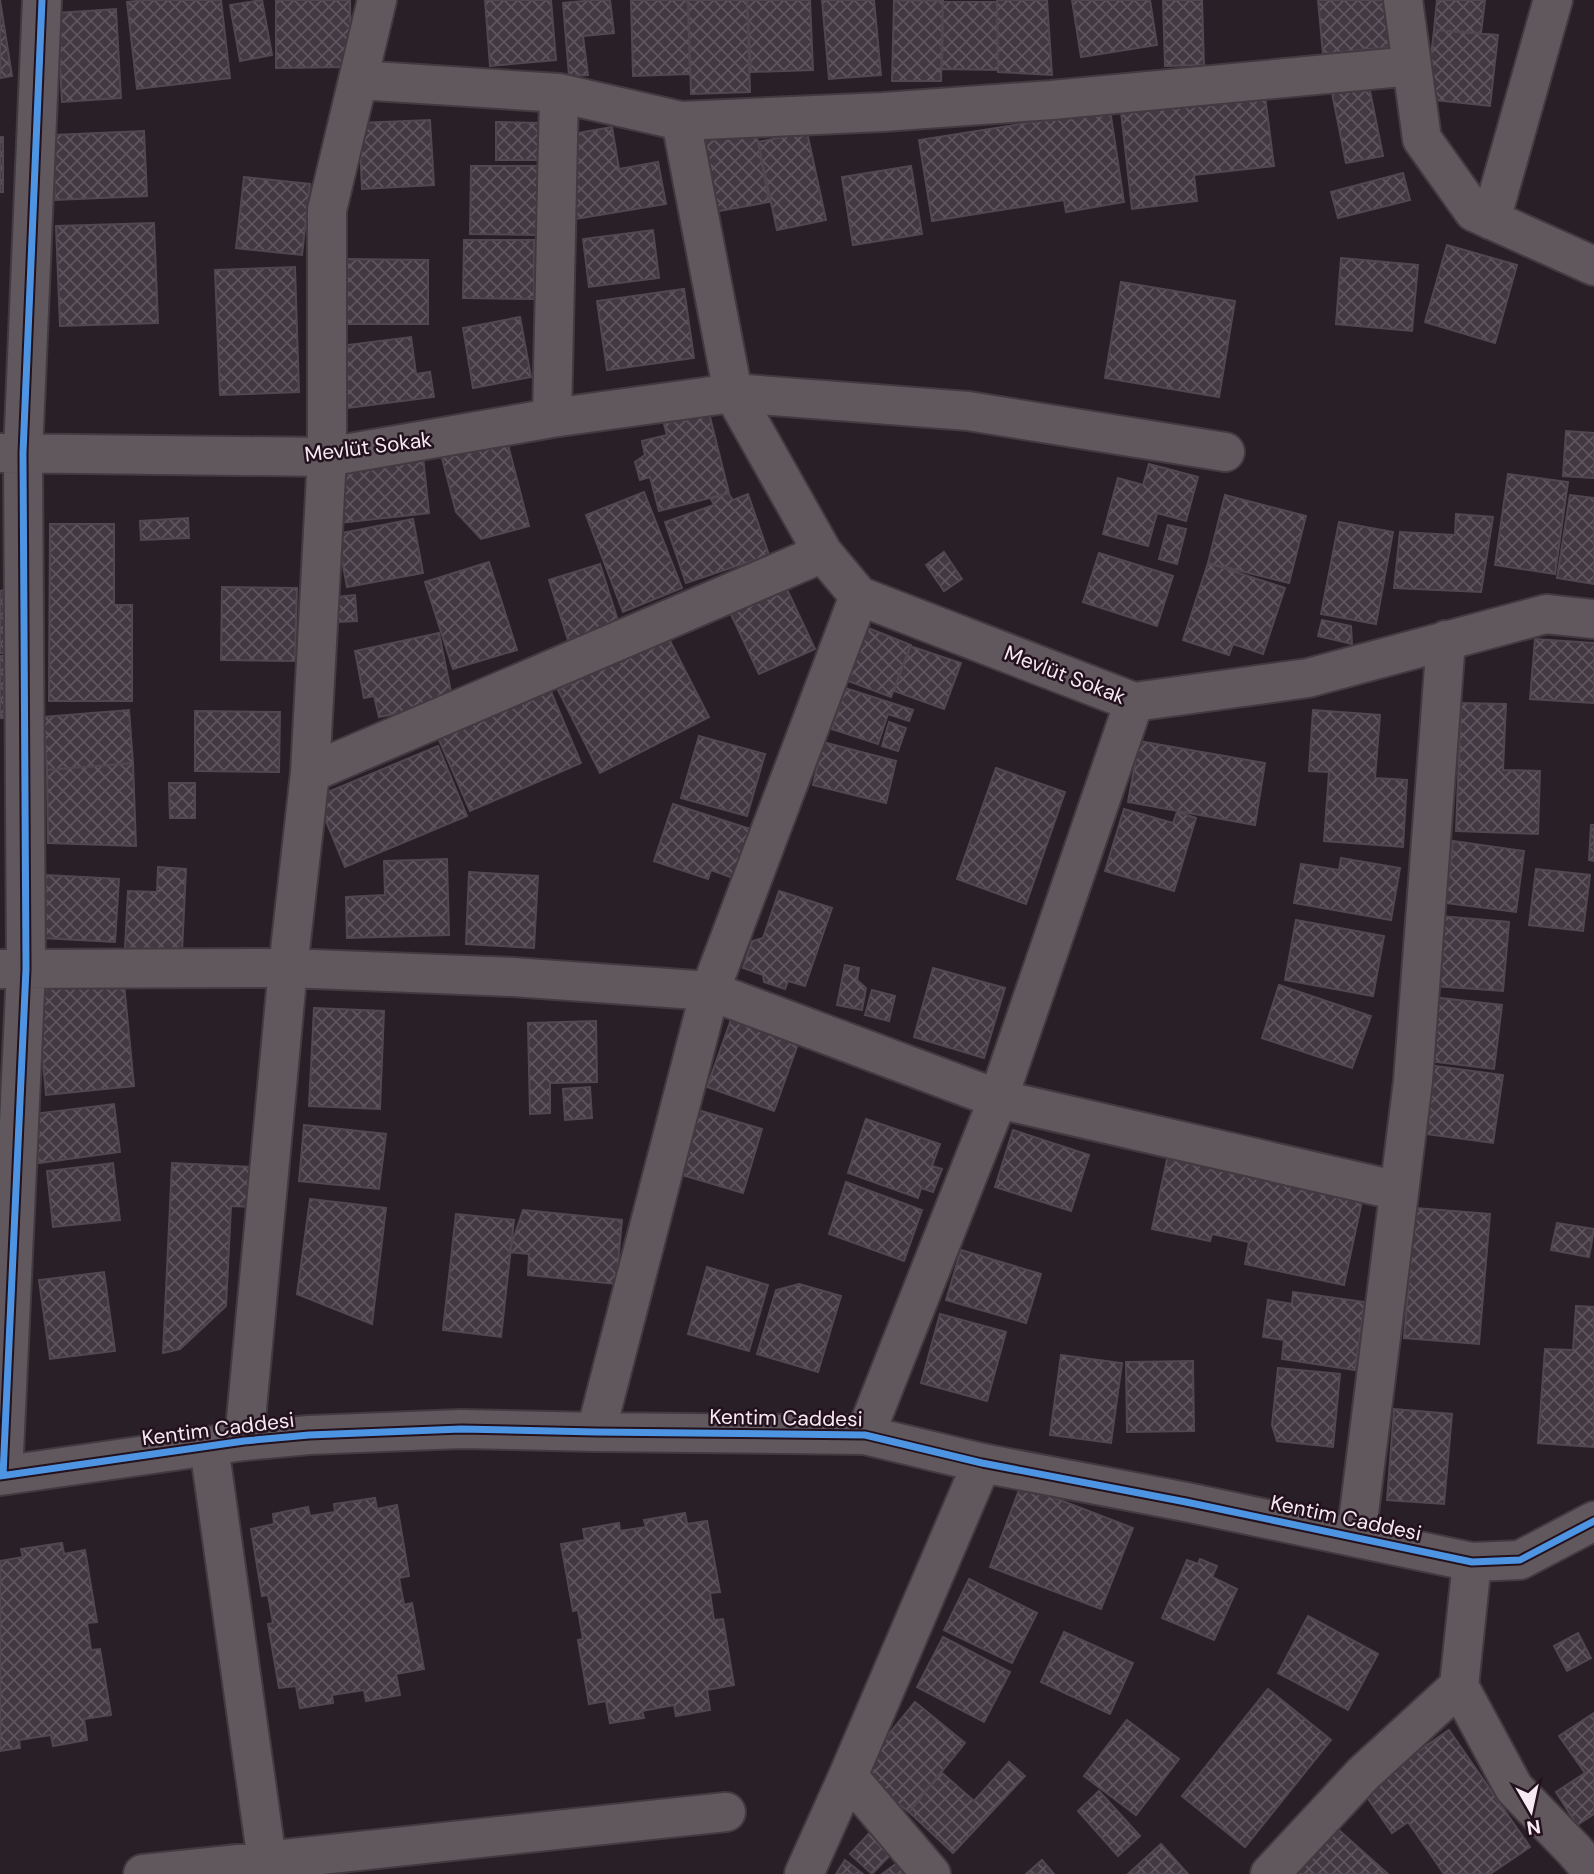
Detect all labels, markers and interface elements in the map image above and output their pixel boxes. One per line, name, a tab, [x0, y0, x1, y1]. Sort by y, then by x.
street label: Mevlüt Sokak	[303, 425, 434, 469]
street label: Mevlüt Sokak	[1000, 639, 1130, 711]
street label: Kentim Caddesi	[709, 1403, 863, 1433]
street label: Kentim Caddesi	[140, 1406, 296, 1452]
street label: Kentim Caddesi	[1268, 1488, 1424, 1548]
north arrow	[1496, 1776, 1566, 1846]
text: N	[1525, 1814, 1542, 1841]

